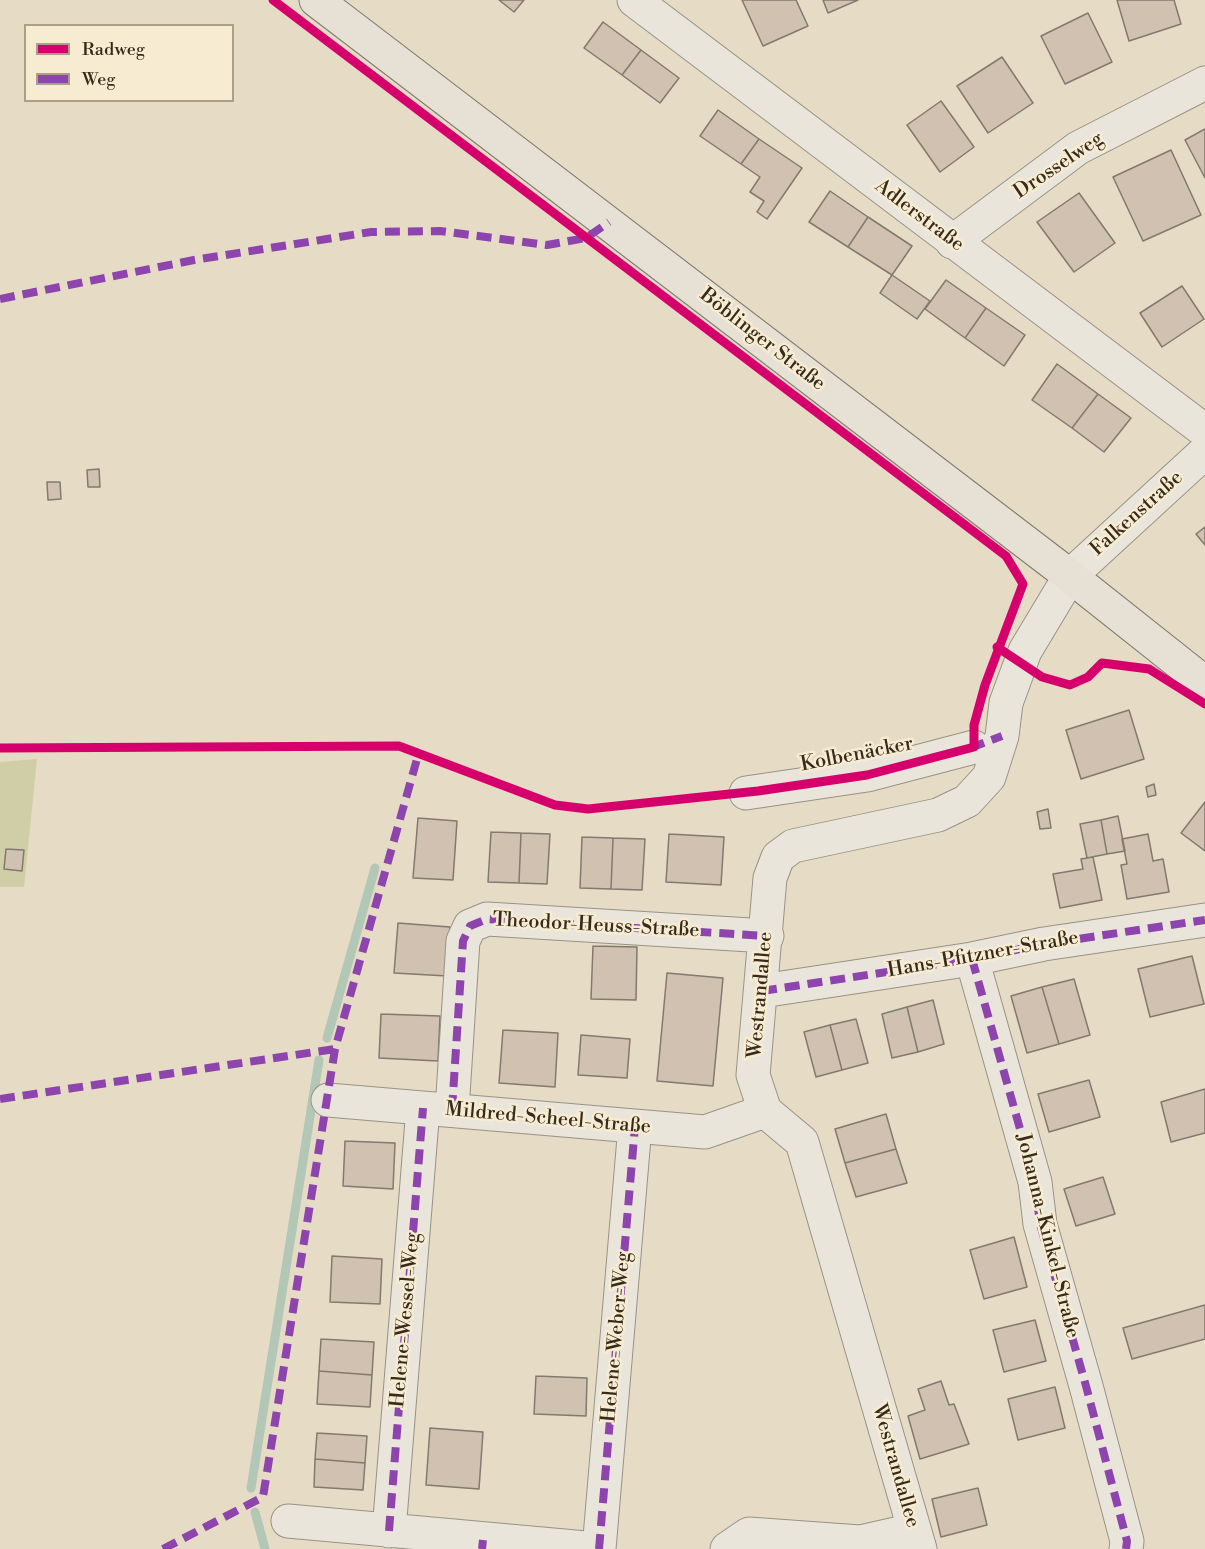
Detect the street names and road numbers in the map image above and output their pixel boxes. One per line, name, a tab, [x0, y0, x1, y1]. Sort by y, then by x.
street label: Drosselweg	[1010, 127, 1108, 205]
street label: Adlerstraße	[870, 175, 968, 257]
street label: Böblinger Straße	[694, 284, 830, 396]
street label: Falkenstraße	[1086, 466, 1188, 562]
street label: Kolbenäcker	[799, 732, 915, 778]
street label: Theodor-Heuss-Straße	[492, 909, 700, 943]
street label: Hans-Pfitzner-Straße	[886, 926, 1080, 984]
street label: Westrandallee	[744, 931, 778, 1059]
street label: Mildred-Scheel-Straße	[444, 1098, 652, 1140]
street label: Johanna-Kinkel-Straße	[1010, 1131, 1084, 1341]
street label: Helene-Wessel-Weg	[386, 1231, 426, 1409]
street label: Helene-Weber-Weg	[598, 1251, 636, 1423]
street label: Westrandallee	[866, 1402, 924, 1530]

